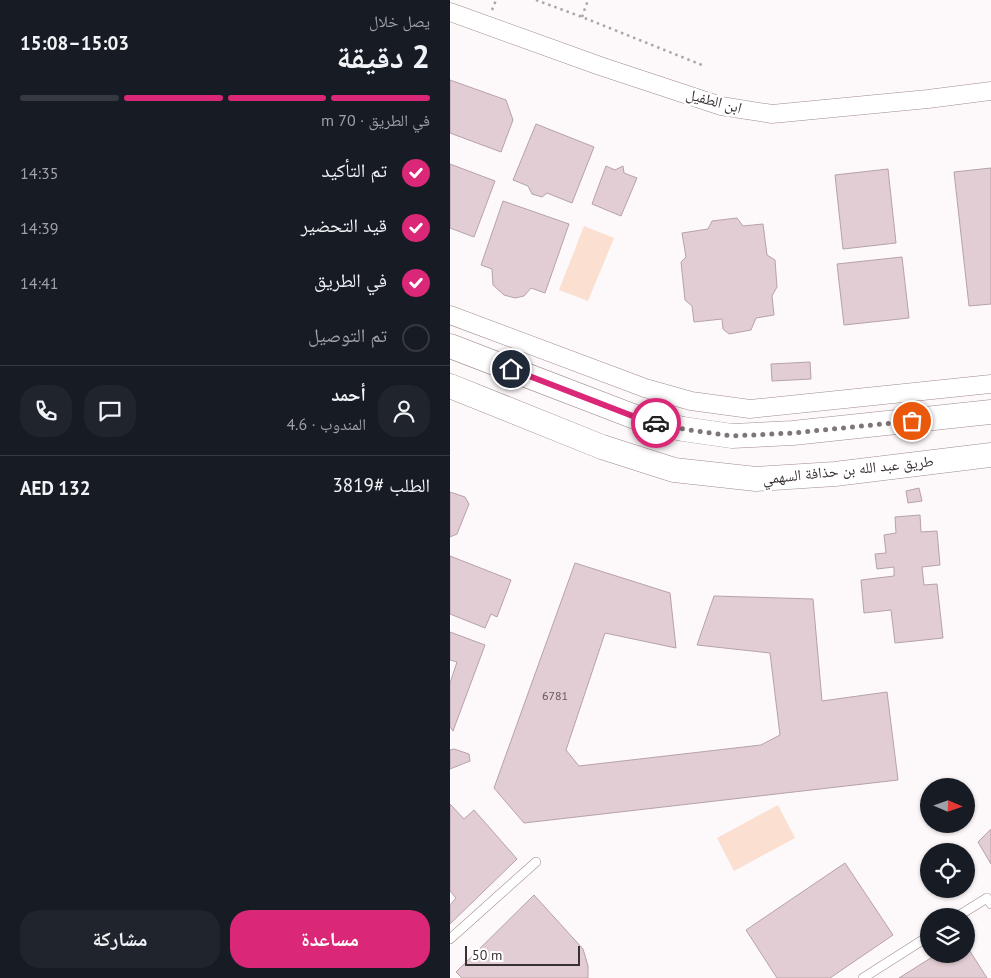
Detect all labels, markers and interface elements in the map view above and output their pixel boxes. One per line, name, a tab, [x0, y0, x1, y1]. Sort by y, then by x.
text: يصل خلال	[369, 11, 430, 31]
text: 15:03–15:08	[20, 31, 129, 55]
text: 2 دقيقة	[337, 35, 430, 77]
street label: ابن الطفيل	[684, 84, 744, 118]
text: في الطريق · 70 m	[321, 110, 430, 130]
text: تم التأكيد	[321, 158, 387, 182]
icon: check	[402, 159, 430, 187]
text: 14:35	[20, 163, 58, 183]
text: قيد التحضير	[301, 213, 387, 237]
icon: check	[402, 214, 430, 242]
text: 14:39	[20, 218, 58, 238]
text: في الطريق	[314, 268, 387, 292]
icon: check	[402, 269, 430, 297]
text: 14:41	[20, 273, 58, 293]
text: تم التوصيل	[308, 323, 387, 347]
pin	[490, 348, 532, 390]
icon: home	[497, 355, 525, 383]
text: أحمد	[331, 382, 366, 406]
button: phone	[20, 385, 72, 437]
button: chat	[84, 385, 136, 437]
button: person	[378, 385, 430, 437]
courier	[631, 398, 681, 448]
pin	[891, 400, 933, 442]
icon: bag	[898, 407, 926, 435]
icon: car	[642, 409, 670, 437]
text: المندوب · 4.6	[286, 414, 366, 434]
street label: طريق عبد الله بن حذافة السهمي	[761, 451, 935, 491]
text: الطلب #3819	[332, 473, 430, 497]
text: AED 132	[20, 476, 91, 500]
house number: 6781	[542, 688, 568, 703]
north arrow	[920, 778, 975, 832]
map controls	[920, 778, 975, 963]
button: locate	[920, 843, 975, 898]
button: layers	[920, 908, 975, 963]
button: مشاركة	[20, 910, 220, 968]
button: مساعدة	[230, 910, 430, 968]
scale bar	[465, 943, 580, 966]
text: 50 m	[472, 946, 502, 964]

